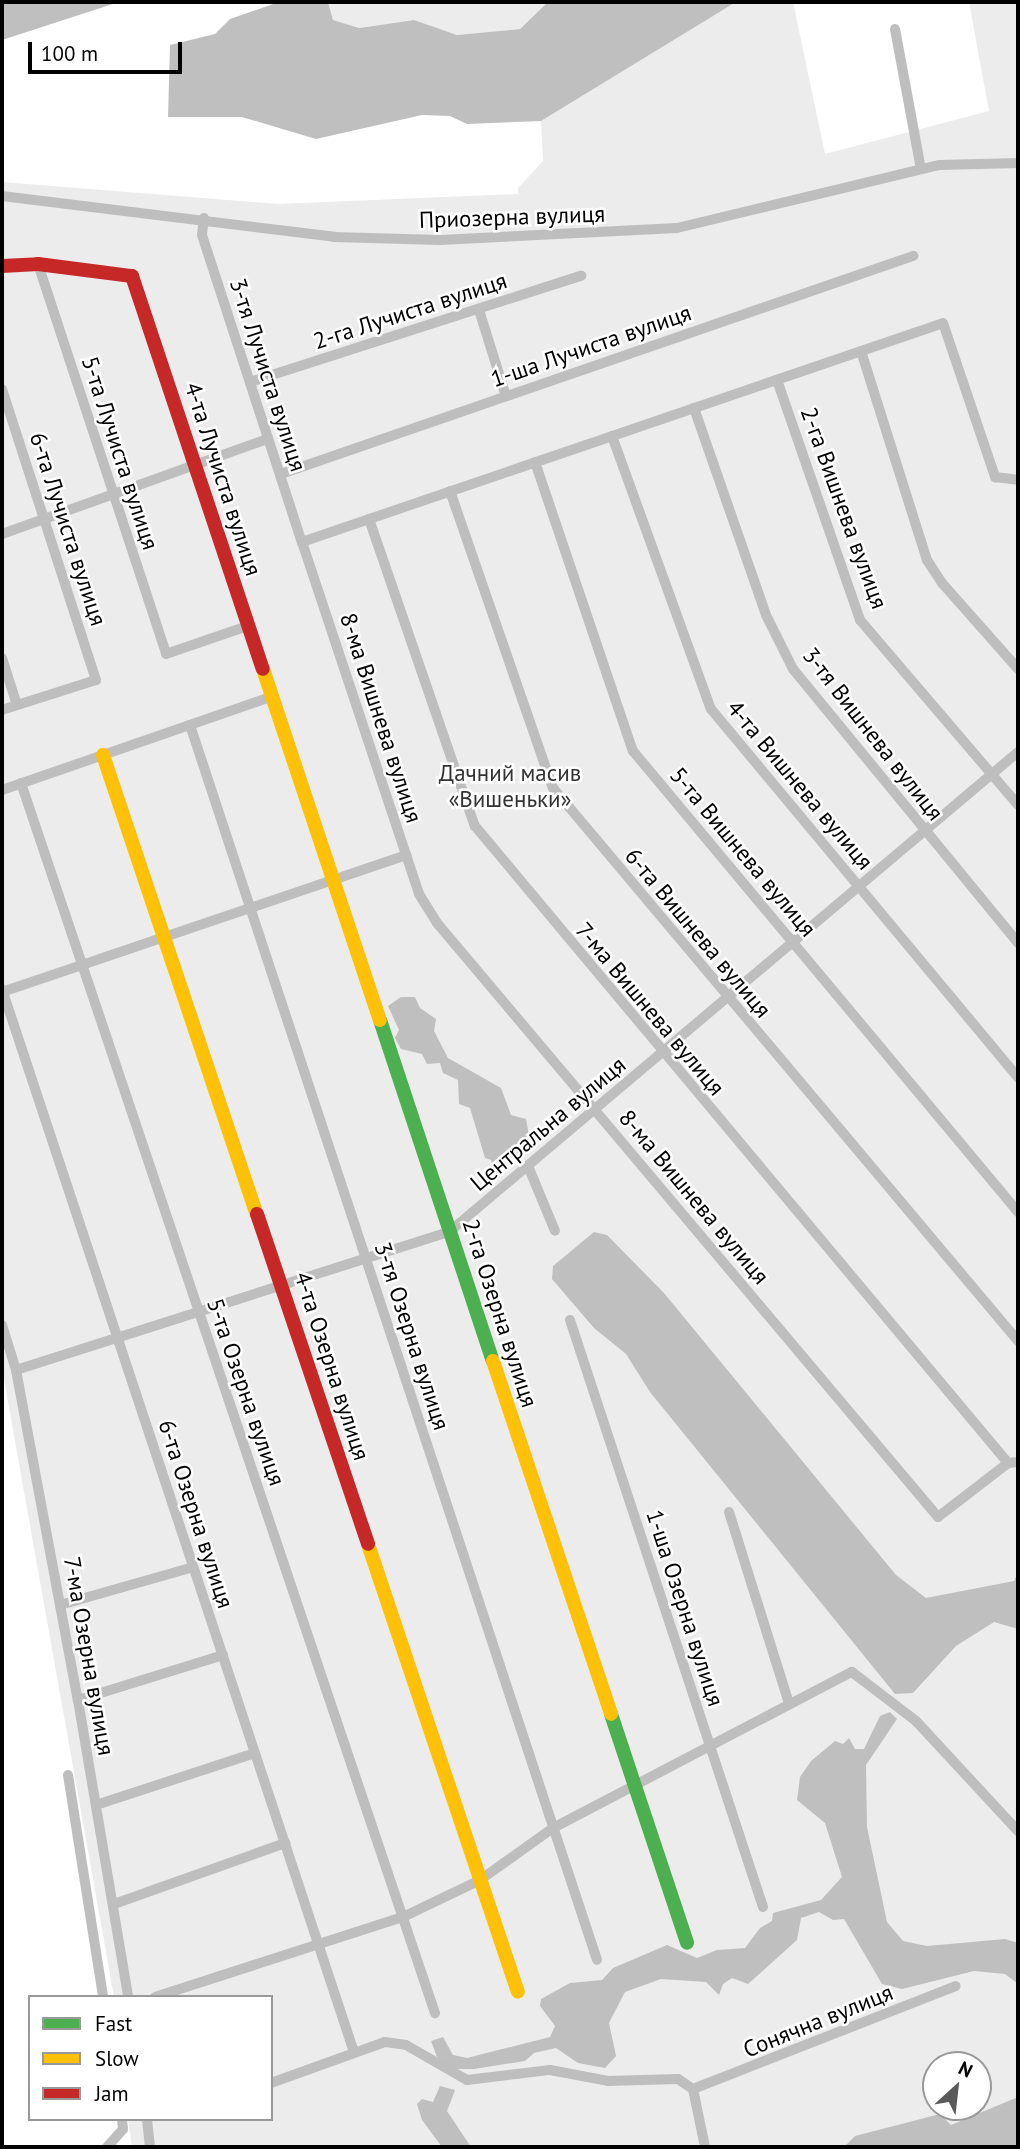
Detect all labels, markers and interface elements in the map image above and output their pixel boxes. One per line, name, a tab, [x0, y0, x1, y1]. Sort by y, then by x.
scale bar	[32, 28, 186, 72]
text: 100 m	[41, 40, 98, 67]
street label: Приозерна вулиця	[418, 200, 606, 234]
street label: 2-га Лучиста вулиця	[310, 267, 510, 355]
street label: 3-тя Лучиста вулиця	[224, 275, 312, 475]
street label: 1-ша Лучиста вулиця	[487, 299, 695, 393]
street label: 5-та Лучиста вулиця	[76, 353, 164, 553]
street label: 4-та Лучиста вулиця	[179, 379, 267, 579]
street label: 2-га Вишнева вулиця	[795, 403, 893, 613]
street label: 6-та Лучиста вулиця	[24, 429, 112, 629]
street label: 8-ма Вишнева вулиця	[334, 610, 428, 826]
street label: 3-тя Вишнева вулиця	[797, 642, 949, 826]
street label: 4-та Вишнева вулиця	[721, 695, 879, 875]
park label: Дачний масив «Вишеньки»	[439, 759, 581, 813]
street label: 5-та Вишнева вулиця	[664, 762, 822, 942]
street label: 6-та Вишнева вулиця	[619, 843, 777, 1023]
street label: 7-ма Вишнева вулиця	[570, 917, 730, 1101]
street label: Центральна вулиця	[465, 1051, 631, 1197]
street label: 8-ма Вишнева вулиця	[613, 1104, 775, 1290]
street label: 2-га Озерна вулиця	[457, 1215, 543, 1411]
street label: 3-тя Озерна вулиця	[369, 1239, 455, 1433]
street label: 4-та Озерна вулиця	[289, 1268, 375, 1464]
street label: 5-та Озерна вулиця	[201, 1295, 291, 1489]
street label: 6-та Озерна вулиця	[153, 1416, 239, 1612]
street label: 1-ша Озерна вулиця	[640, 1506, 730, 1710]
street label: 7-ма Озерна вулиця	[58, 1555, 120, 1757]
street label: Сонячна вулиця	[739, 1978, 897, 2064]
legend	[28, 1995, 273, 2121]
text: Fast	[95, 2010, 132, 2037]
text: Slow	[95, 2045, 139, 2072]
north arrow	[922, 2051, 992, 2121]
text: N	[955, 2056, 977, 2083]
text: Jam	[95, 2080, 129, 2107]

